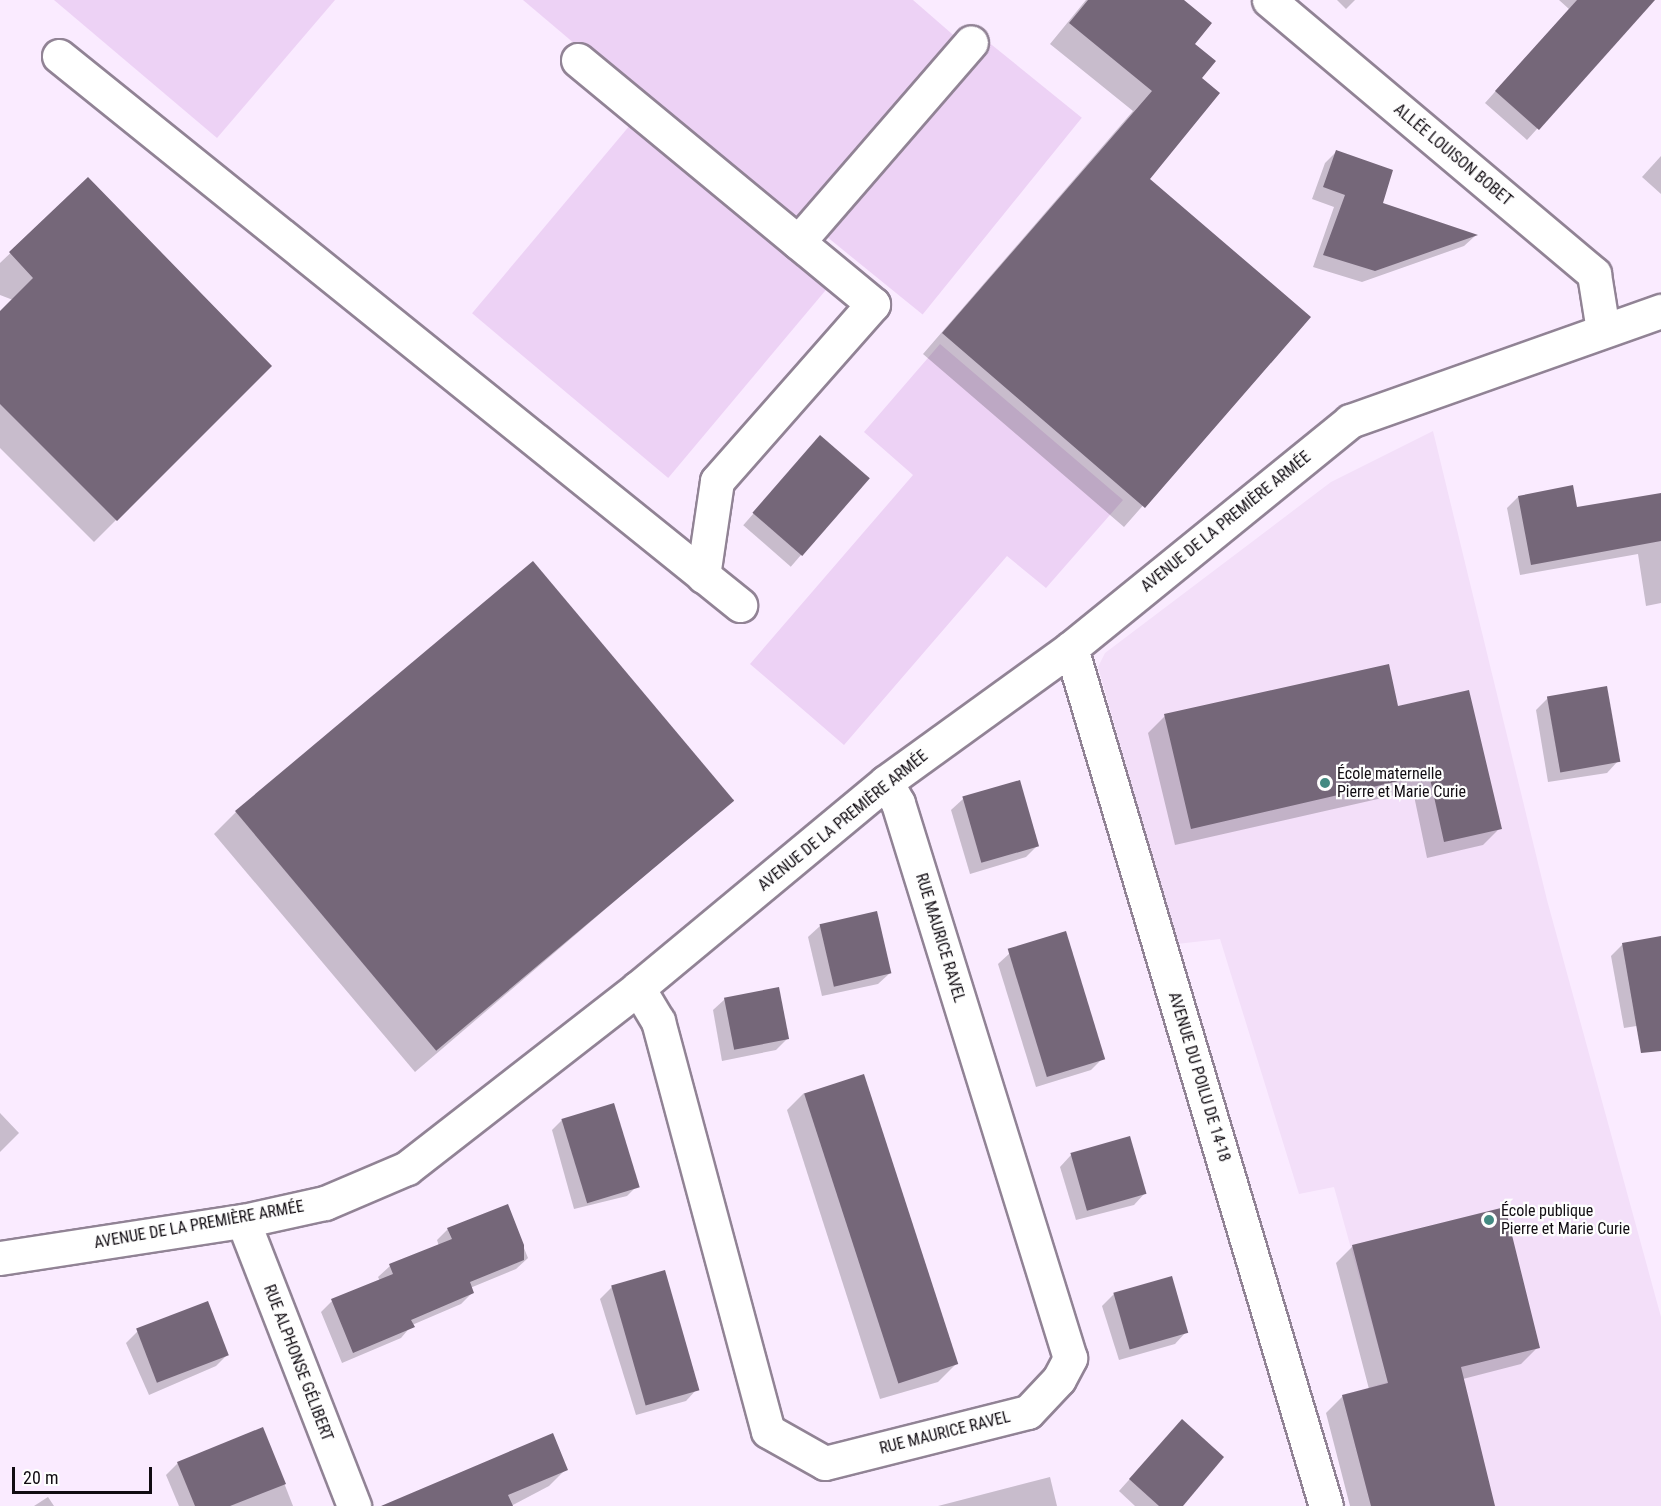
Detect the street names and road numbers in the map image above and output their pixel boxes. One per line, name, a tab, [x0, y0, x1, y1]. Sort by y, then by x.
street label: ALLÉE LOUISON BOBET	[1390, 100, 1516, 210]
street label: AVENUE DE LA PREMIÈRE ARMÉE	[1137, 448, 1315, 596]
street label: AVENUE DE LA PREMIÈRE ARMÉE	[754, 747, 932, 895]
street label: RUE MAURICE RAVEL	[911, 871, 969, 1005]
street label: AVENUE DU POILU DE 14-18	[1164, 990, 1234, 1164]
street label: AVENUE DE LA PREMIÈRE ARMÉE	[93, 1197, 305, 1253]
street label: RUE ALPHONSE GÉLIBERT	[259, 1282, 337, 1444]
street label: RUE MAURICE RAVEL	[878, 1407, 1012, 1459]

